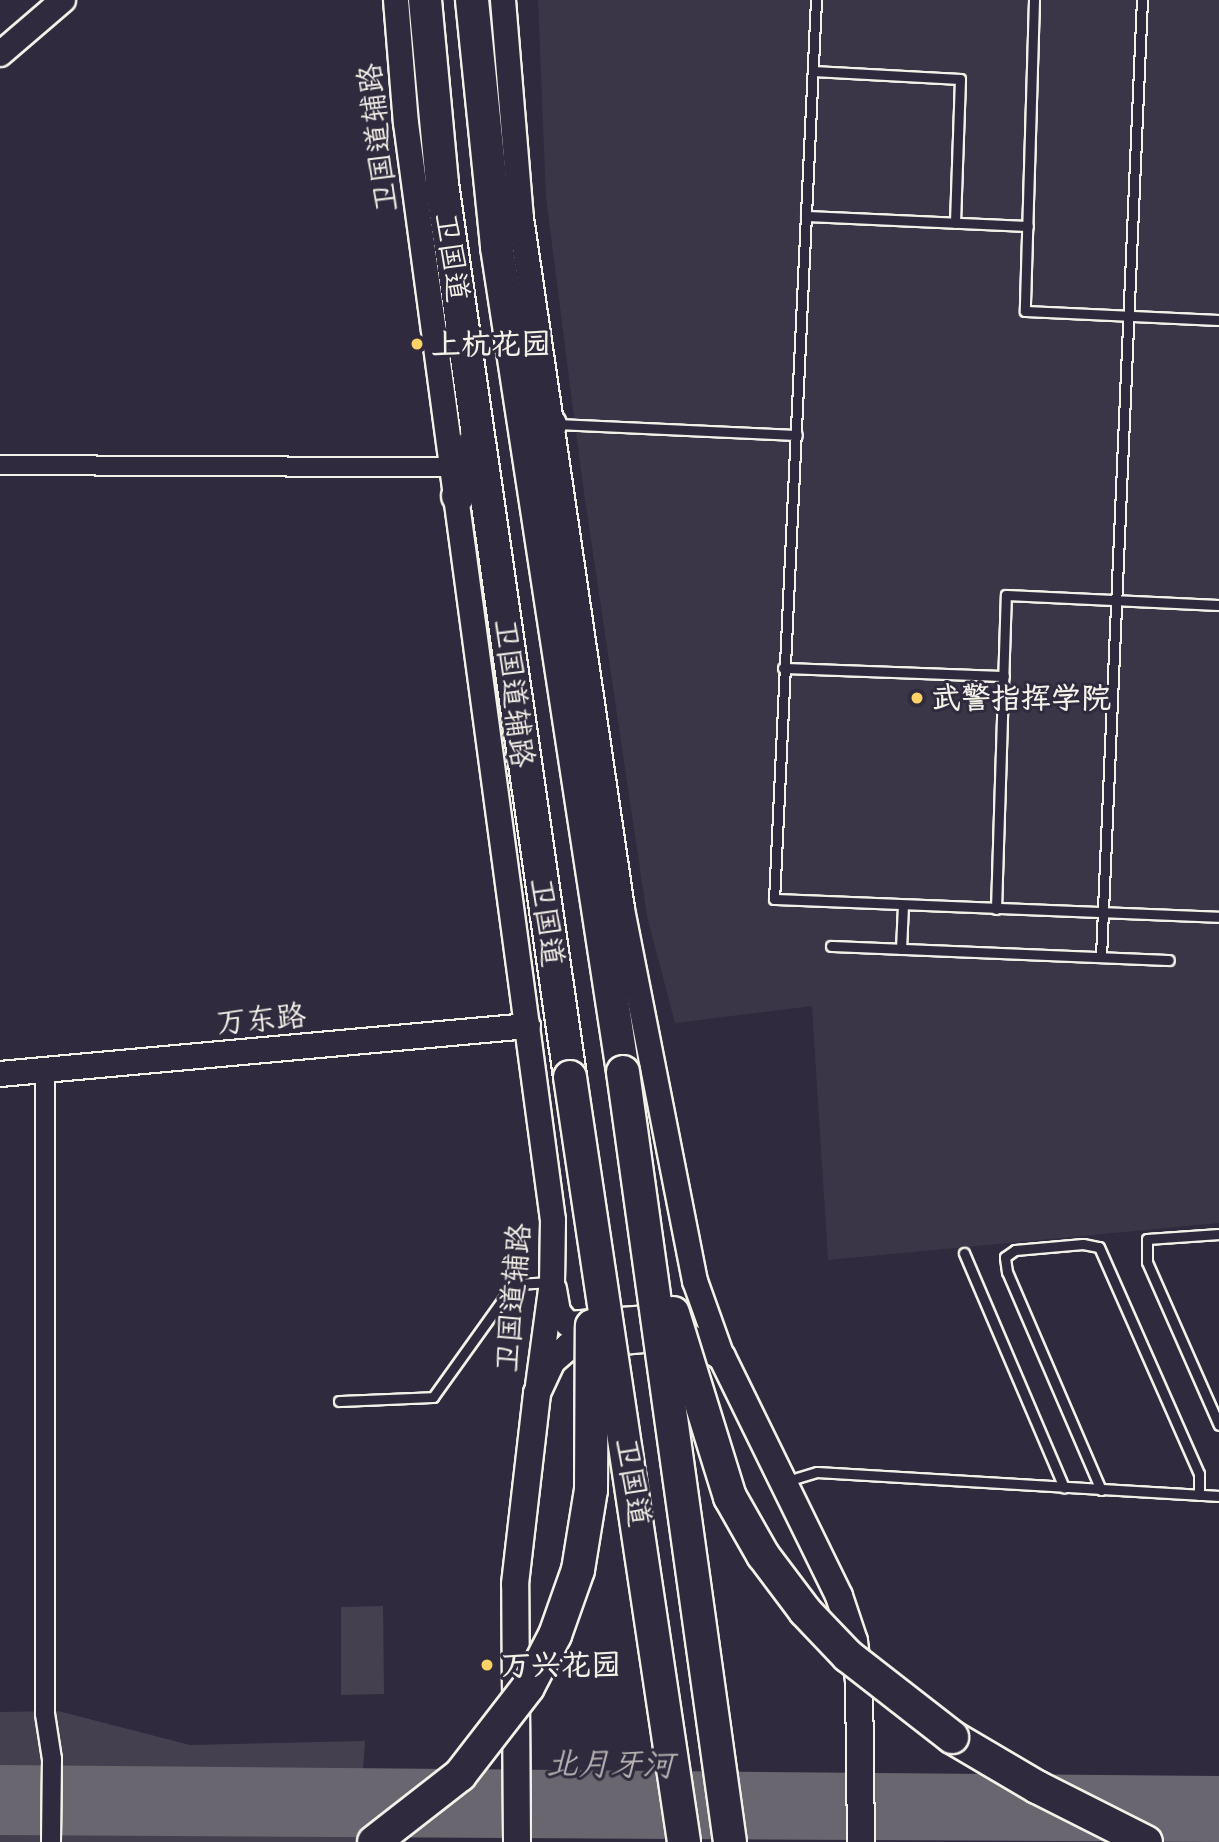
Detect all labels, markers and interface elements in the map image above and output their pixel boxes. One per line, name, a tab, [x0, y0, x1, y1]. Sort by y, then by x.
street label: 卫国道辅路	[351, 61, 405, 215]
street label: 卫国道	[428, 210, 476, 304]
place label: 上杭花园	[431, 326, 551, 362]
marker: 上杭花园	[409, 336, 425, 352]
street label: 卫国道辅路	[487, 616, 541, 770]
place label: 武警指挥学院	[931, 680, 1111, 716]
marker: 武警指挥学院	[909, 690, 925, 706]
street label: 卫国道	[523, 875, 571, 969]
street label: 万东路	[215, 997, 307, 1041]
street label: 卫国道辅路	[489, 1222, 537, 1374]
street label: 卫国道	[608, 1435, 658, 1529]
place label: 万兴花园	[501, 1647, 621, 1683]
marker: 万兴花园	[479, 1657, 495, 1673]
water label: 北月牙河	[546, 1745, 674, 1785]

